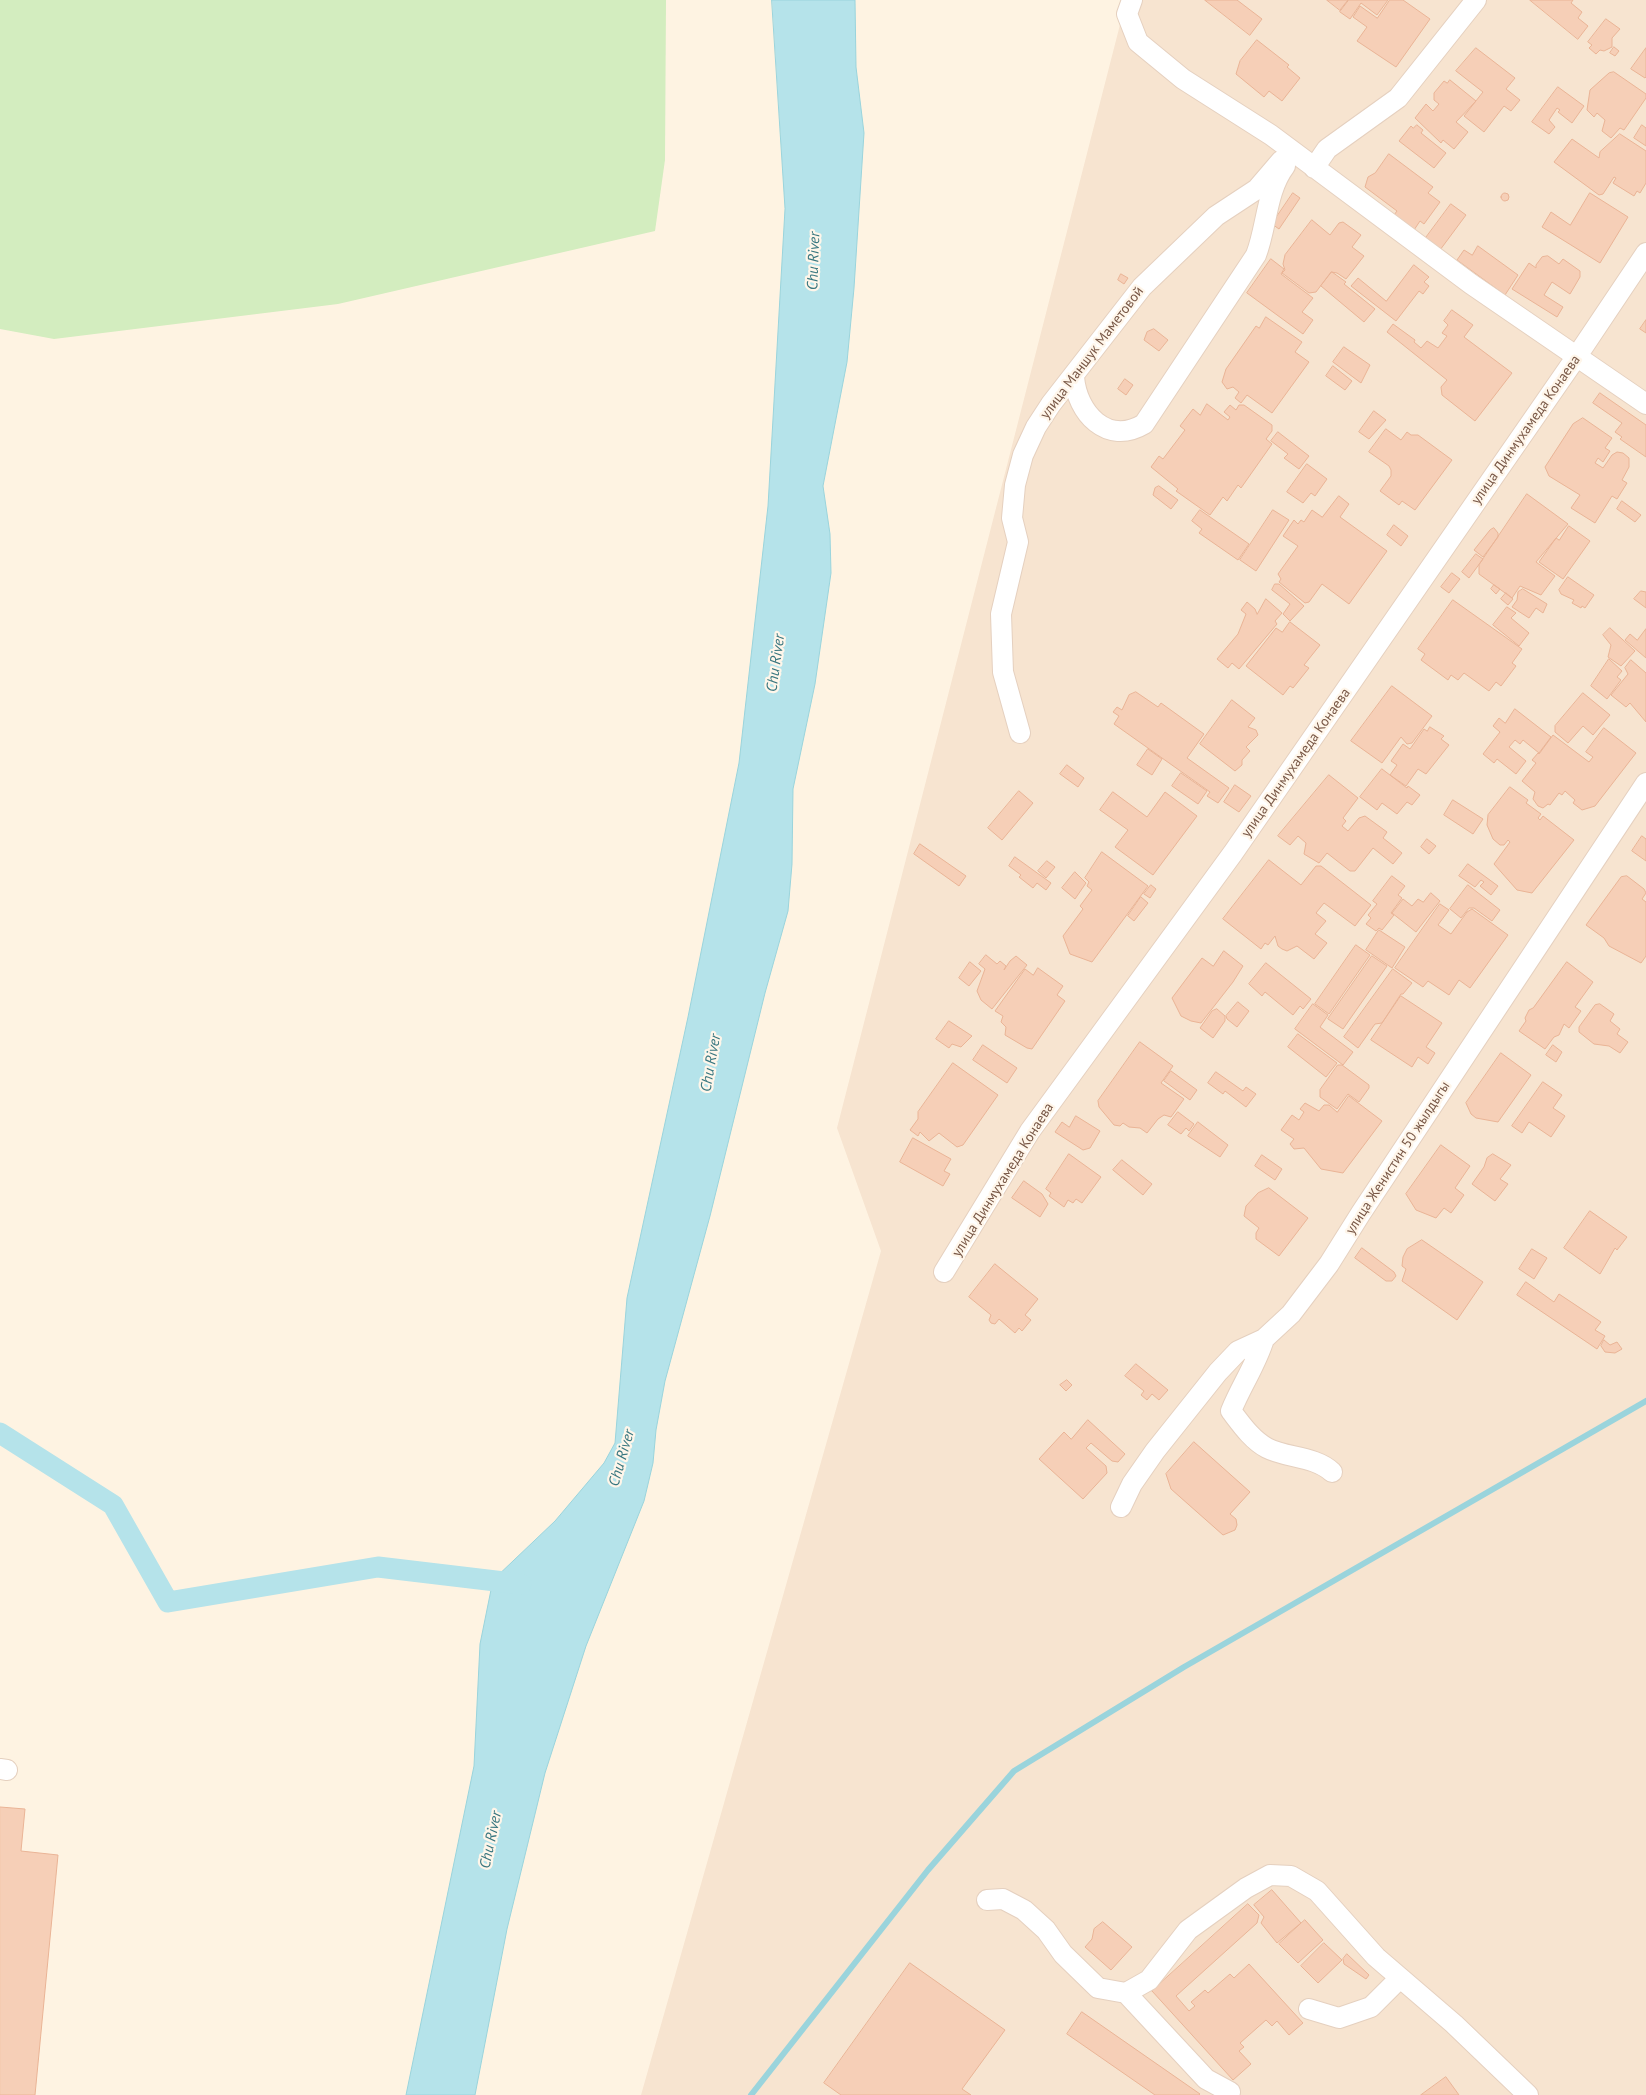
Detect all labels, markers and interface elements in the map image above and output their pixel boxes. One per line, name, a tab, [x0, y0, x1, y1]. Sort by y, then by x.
water label: Chu River	[804, 232, 824, 290]
street label: улица Маншук Маметовой	[1037, 284, 1147, 422]
street label: улица Динмухамеда Конаева	[1468, 352, 1584, 508]
water label: Chu River	[763, 633, 789, 693]
street label: улица Динмухамеда Конаева	[1238, 685, 1354, 841]
water label: Chu River	[697, 1033, 725, 1093]
street label: улица Женистин 50 жылдыгы	[1342, 1078, 1454, 1238]
street label: улица Динмухамеда Конаева	[949, 1100, 1057, 1260]
water label: Chu River	[605, 1428, 639, 1488]
water label: Chu River	[476, 1810, 506, 1870]

